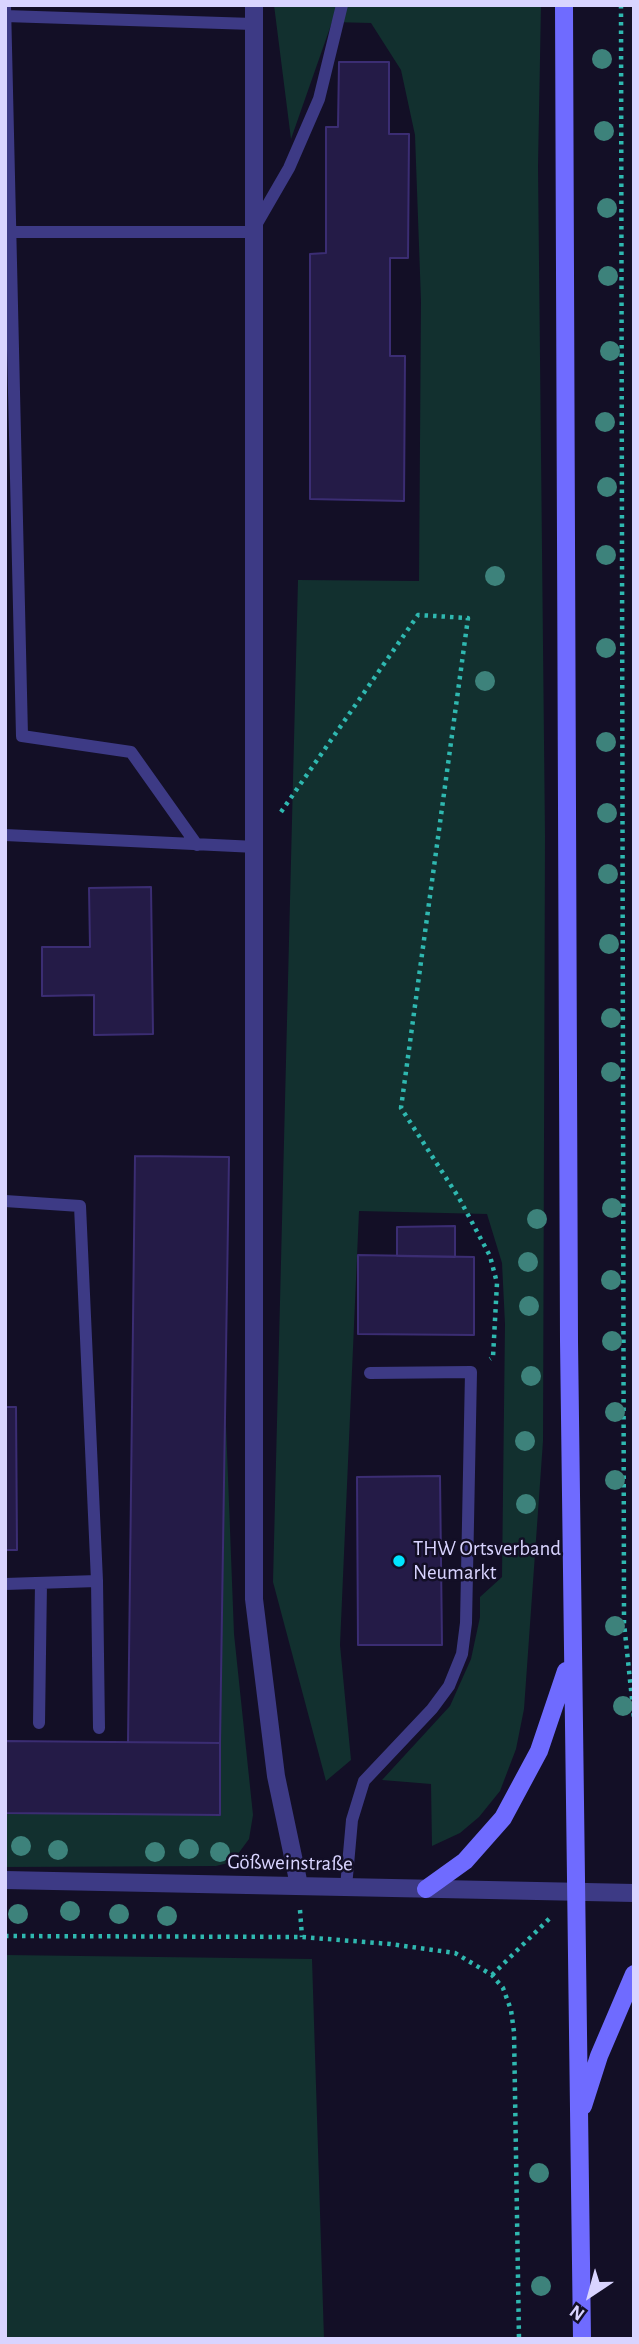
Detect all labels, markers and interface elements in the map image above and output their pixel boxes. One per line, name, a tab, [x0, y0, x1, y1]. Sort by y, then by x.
place label: THW Ortsverband Neumarkt	[413, 1536, 561, 1586]
marker: THW Ortsverband Neumarkt	[391, 1553, 407, 1569]
street label: Gößweinstraße	[227, 1849, 353, 1877]
north arrow	[555, 2260, 625, 2330]
text: N	[566, 2301, 588, 2324]

